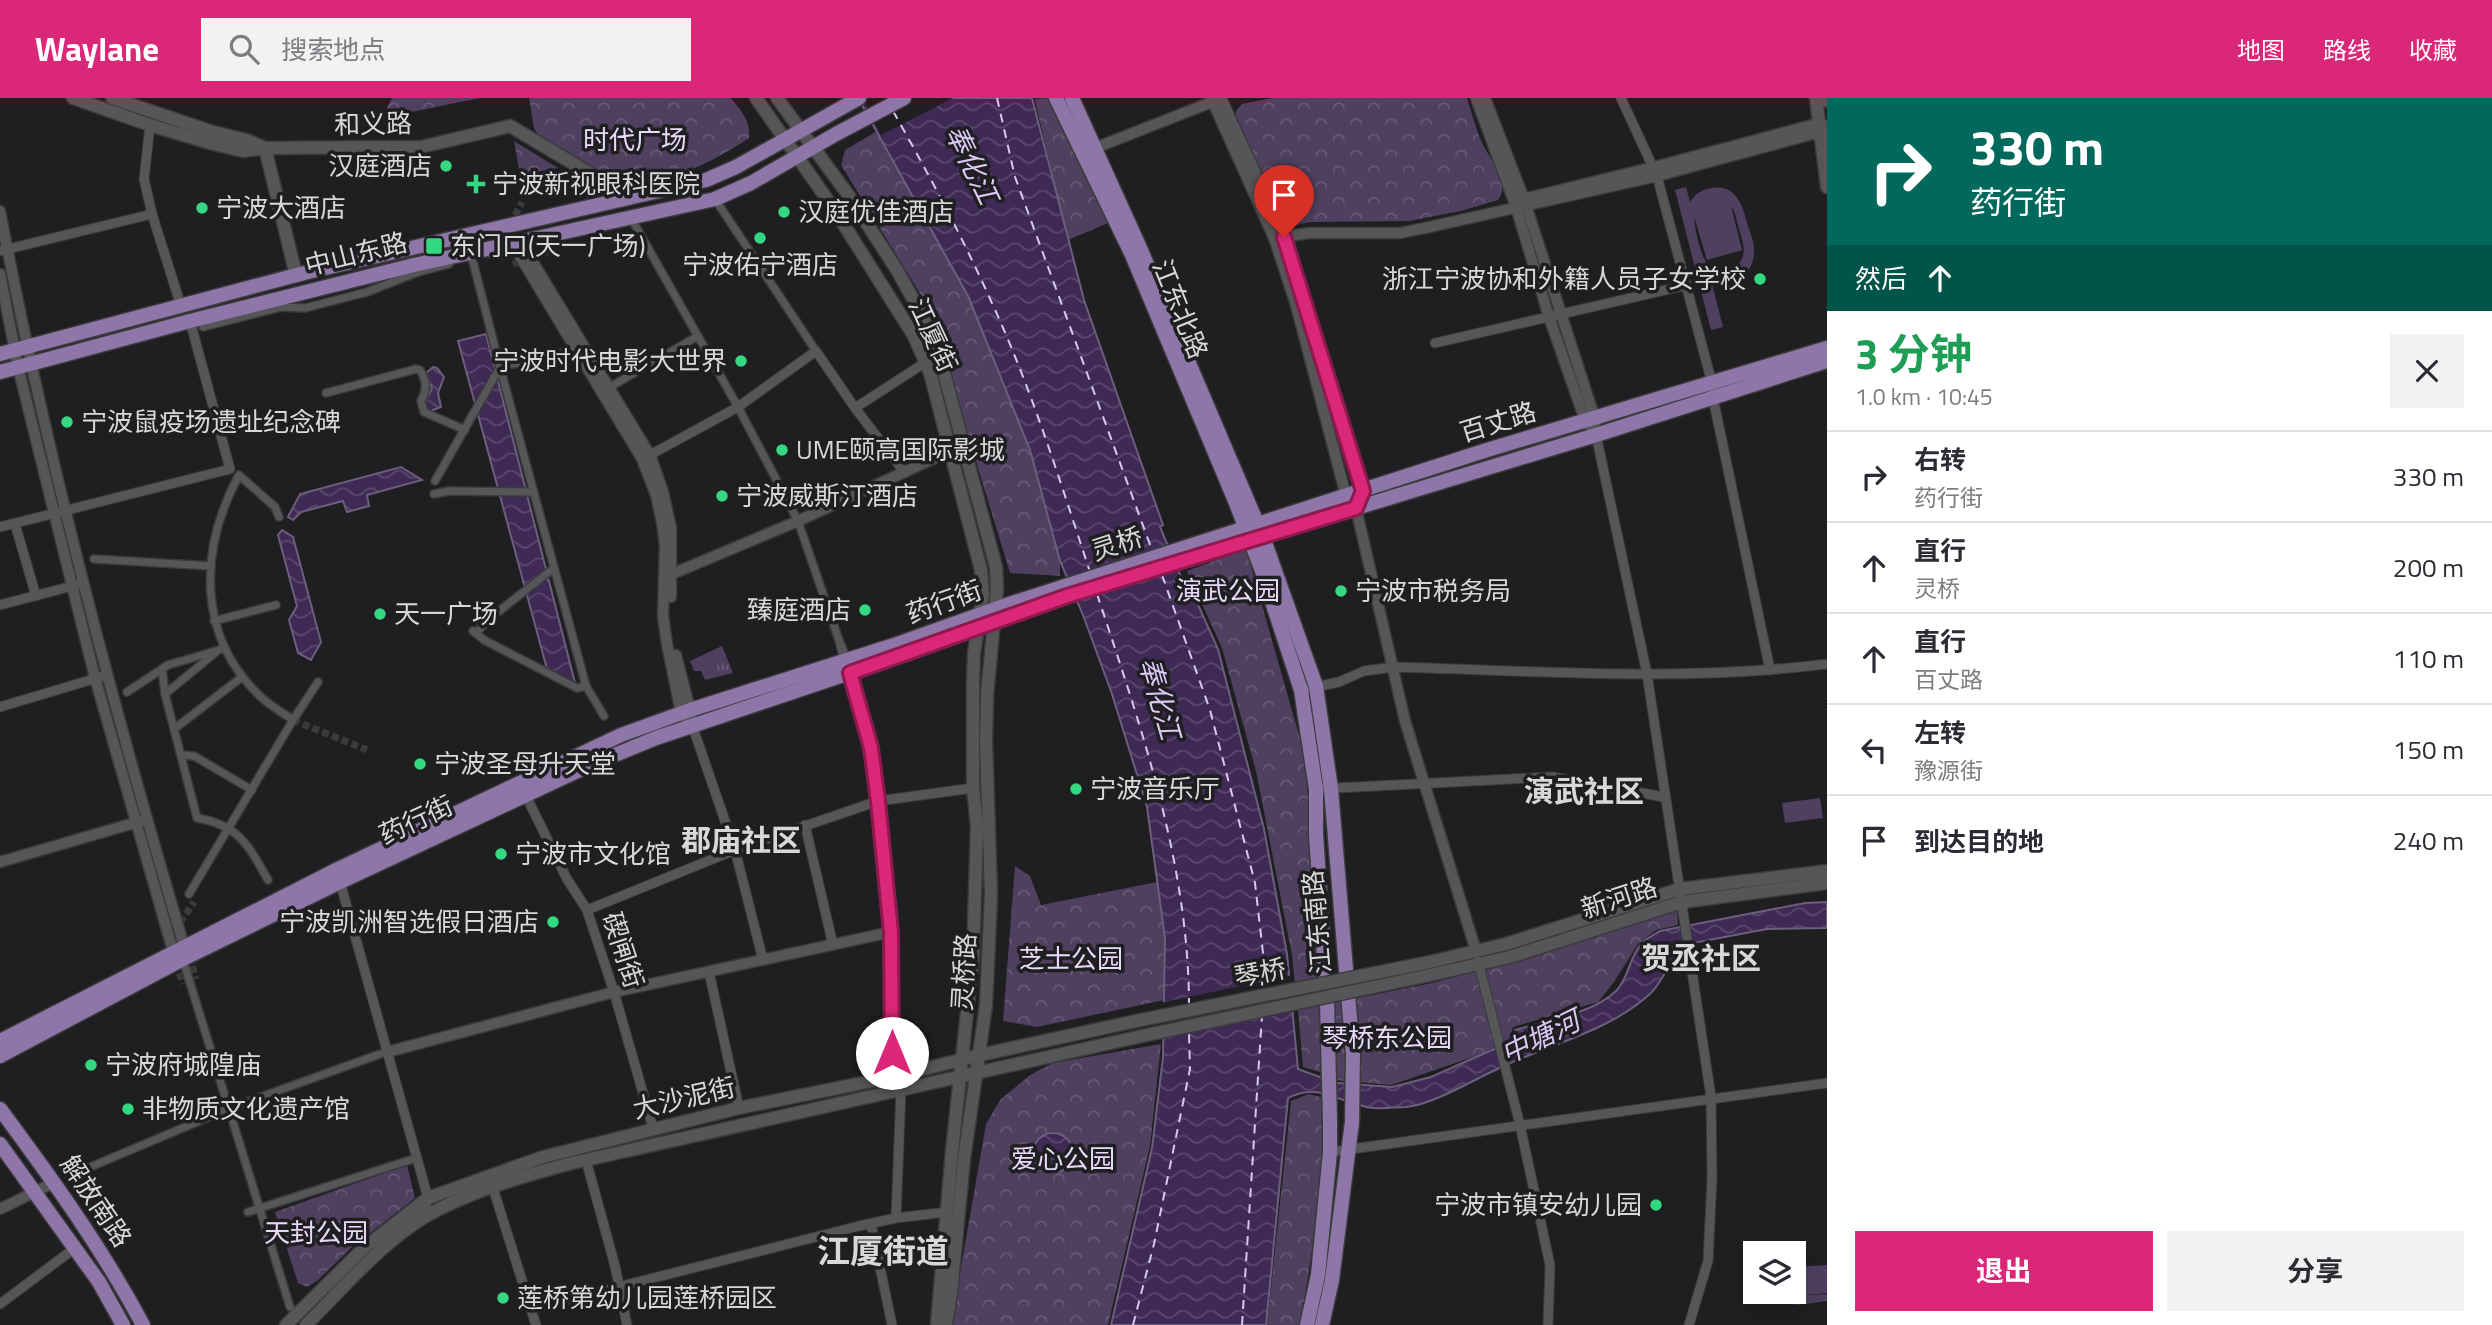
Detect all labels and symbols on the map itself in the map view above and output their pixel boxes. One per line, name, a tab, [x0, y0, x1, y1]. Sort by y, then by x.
street label: 和义路	[334, 103, 412, 144]
water label: 奉化江	[935, 117, 1011, 214]
park label: 时代广场	[583, 120, 687, 159]
place label: 汉庭酒店	[328, 146, 432, 185]
marker: 汉庭酒店	[438, 158, 454, 174]
place label: 宁波新视眼科医院	[492, 164, 700, 203]
pin	[1254, 165, 1314, 237]
marker: 宁波新视眼科医院	[466, 174, 486, 194]
place label: 宁波大酒店	[216, 188, 346, 227]
place label: 汉庭优佳酒店	[798, 192, 954, 231]
marker: 宁波大酒店	[194, 200, 210, 216]
marker: 汉庭优佳酒店	[776, 204, 792, 220]
street label: 中山东路	[301, 222, 411, 285]
place label: 东门口(天一广场)	[450, 226, 646, 265]
marker: 宁波佑宁酒店	[752, 230, 768, 246]
marker: 东门口(天一广场)	[424, 236, 444, 256]
place label: 宁波佑宁酒店	[682, 245, 838, 284]
street label: 江东北路	[1143, 253, 1218, 364]
place label: 浙江宁波协和外籍人员子女学校	[1382, 259, 1746, 298]
marker: 浙江宁波协和外籍人员子女学校	[1752, 271, 1768, 287]
street label: 江厦街	[899, 291, 968, 378]
place label: 宁波时代电影大世界	[493, 341, 727, 380]
marker: 宁波时代电影大世界	[733, 353, 749, 369]
street label: 百丈路	[1455, 391, 1541, 452]
place label: 宁波鼠疫场遗址纪念碑	[81, 402, 341, 441]
marker: 宁波鼠疫场遗址纪念碑	[59, 414, 75, 430]
place label: UME颐高国际影城	[796, 430, 1005, 469]
marker: UME颐高国际影城	[774, 442, 790, 458]
place label: 宁波威斯汀酒店	[736, 476, 918, 515]
marker: 宁波威斯汀酒店	[714, 488, 730, 504]
street label: 灵桥	[1086, 517, 1148, 570]
street label: 药行街	[901, 570, 987, 633]
park label: 演武公园	[1176, 571, 1280, 610]
place label: 宁波市税务局	[1355, 571, 1511, 610]
marker: 宁波市税务局	[1333, 583, 1349, 599]
place label: 臻庭酒店	[747, 590, 851, 629]
place label: 天一广场	[394, 594, 498, 633]
marker: 臻庭酒店	[857, 602, 873, 618]
marker: 天一广场	[372, 606, 388, 622]
water label: 奉化江	[1128, 652, 1194, 747]
place label: 宁波圣母升天堂	[434, 744, 616, 783]
marker: 宁波圣母升天堂	[412, 756, 428, 772]
district label: 演武社区	[1524, 768, 1644, 814]
place label: 宁波音乐厅	[1090, 769, 1220, 808]
marker: 宁波音乐厅	[1068, 781, 1084, 797]
street label: 药行街	[372, 785, 459, 854]
district label: 郡庙社区	[681, 817, 801, 863]
place label: 宁波市文化馆	[515, 834, 671, 873]
marker: 宁波市文化馆	[493, 846, 509, 862]
street label: 新河路	[1576, 867, 1662, 928]
street label: 江东南路	[1293, 869, 1340, 976]
place label: 宁波凯洲智选假日酒店	[279, 902, 539, 941]
street label: 碶闸街	[593, 907, 654, 993]
marker: 宁波凯洲智选假日酒店	[545, 914, 561, 930]
street label: 灵桥路	[942, 932, 985, 1012]
district label: 贺丞社区	[1641, 935, 1761, 981]
park label: 芝士公园	[1019, 939, 1123, 978]
street label: 琴桥	[1231, 948, 1289, 997]
water label: 中塘河	[1493, 997, 1591, 1074]
position arrow	[855, 1016, 929, 1090]
park label: 琴桥东公园	[1322, 1018, 1452, 1057]
place label: 宁波府城隍庙	[105, 1045, 261, 1084]
marker: 宁波府城隍庙	[83, 1057, 99, 1073]
street label: 大沙泥街	[629, 1067, 739, 1128]
place label: 非物质文化遗产馆	[142, 1089, 350, 1128]
marker: 非物质文化遗产馆	[120, 1101, 136, 1117]
park label: 爱心公园	[1011, 1139, 1115, 1178]
street label: 解放南路	[51, 1147, 142, 1255]
place label: 宁波市镇安幼儿园	[1434, 1185, 1642, 1224]
marker: 宁波市镇安幼儿园	[1648, 1197, 1664, 1213]
park label: 天封公园	[264, 1213, 368, 1252]
district label: 江厦街道	[817, 1226, 949, 1276]
place label: 莲桥第幼儿园莲桥园区	[517, 1278, 777, 1317]
marker: 莲桥第幼儿园莲桥园区	[495, 1290, 511, 1306]

